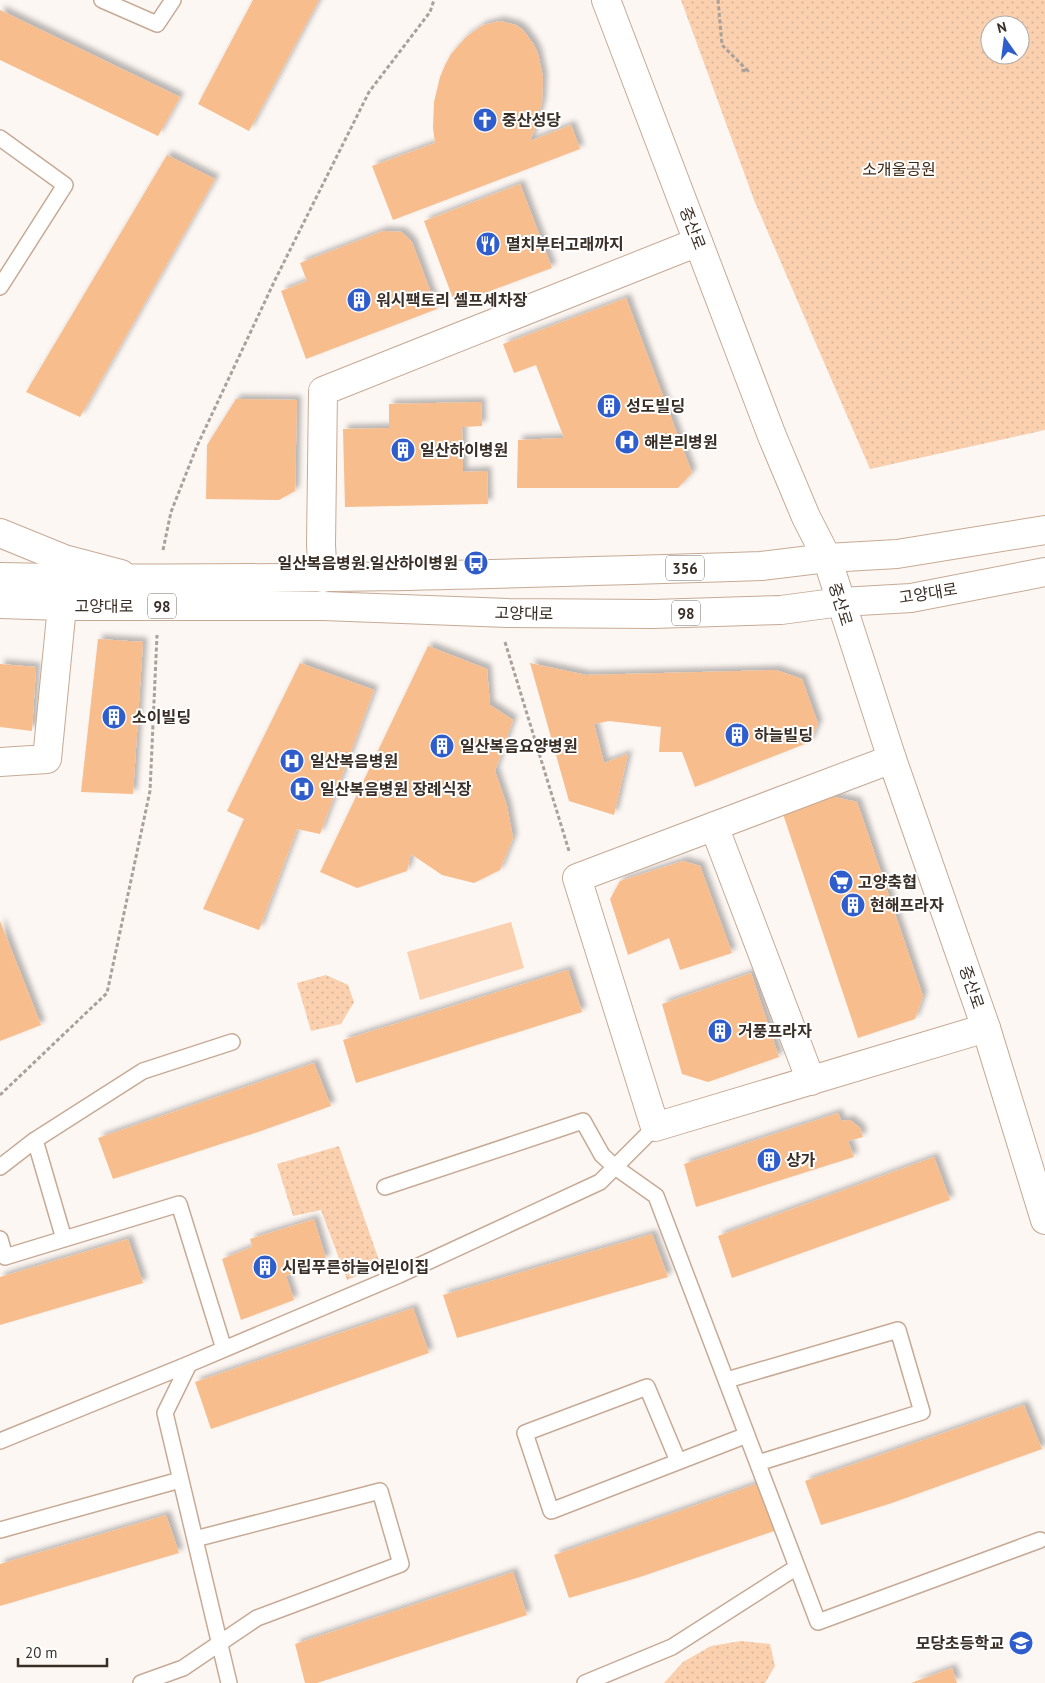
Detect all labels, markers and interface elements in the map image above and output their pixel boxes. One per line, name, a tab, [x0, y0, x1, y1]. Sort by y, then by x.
north arrow	[980, 15, 1030, 65]
text: N	[995, 18, 1008, 37]
church icon: 중산성당	[472, 107, 498, 133]
place label: 중산성당	[502, 110, 561, 130]
park label: 소개울공원	[862, 159, 936, 179]
street label: 중산로	[676, 204, 710, 252]
restaurant icon: 멸치부터고래까지	[475, 231, 501, 257]
place label: 멸치부터고래까지	[506, 234, 624, 254]
building icon: 워시팩토리 셀프세차장	[346, 287, 372, 313]
place label: 워시팩토리 셀프세차장	[376, 290, 528, 310]
building icon: 성도빌딩	[596, 393, 622, 419]
place label: 성도빌딩	[626, 396, 685, 416]
hospital icon: 해븐리병원	[614, 429, 640, 455]
place label: 해븐리병원	[644, 432, 718, 452]
building icon: 일산하이병원	[390, 437, 416, 463]
place label: 일산하이병원	[420, 440, 508, 460]
bus stop icon: 일산복음병원.일산하이병원	[463, 550, 489, 576]
place label: 일산복음병원.일산하이병원	[277, 553, 458, 573]
road number: 356	[666, 556, 704, 580]
street label: 고양대로	[897, 578, 959, 607]
street label: 중산로	[825, 580, 857, 628]
road number: 98	[148, 594, 176, 618]
street label: 고양대로	[75, 596, 134, 616]
road number: 98	[672, 600, 700, 626]
street label: 고양대로	[494, 602, 554, 624]
building icon: 소이빌딩	[101, 704, 127, 730]
place label: 소이빌딩	[132, 707, 191, 727]
building icon: 하늘빌딩	[724, 722, 750, 748]
place label: 하늘빌딩	[754, 725, 813, 745]
building icon: 일산복음요양병원	[429, 733, 455, 759]
place label: 일산복음요양병원	[460, 736, 578, 756]
hospital icon: 일산복음병원	[279, 748, 305, 774]
place label: 일산복음병원	[310, 751, 398, 771]
hospital icon: 일산복음병원 장례식장	[289, 776, 315, 802]
place label: 일산복음병원 장례식장	[320, 779, 472, 799]
supermarket icon: 고양축협	[828, 869, 854, 895]
place label: 고양축협	[858, 872, 917, 892]
building icon: 현해프라자	[840, 892, 866, 918]
place label: 현해프라자	[870, 895, 944, 915]
street label: 중산로	[955, 963, 989, 1011]
building icon: 거풍프라자	[707, 1018, 733, 1044]
place label: 거풍프라자	[738, 1021, 812, 1041]
building icon: 상가	[756, 1147, 782, 1173]
place label: 상가	[786, 1150, 816, 1170]
building icon: 시립푸른하늘어린이집	[252, 1254, 278, 1280]
place label: 시립푸른하늘어린이집	[282, 1257, 429, 1277]
school or university icon: 모당초등학교	[1008, 1630, 1034, 1656]
place label: 모당초등학교	[916, 1633, 1004, 1653]
scale bar	[18, 1636, 106, 1668]
text: 20 m	[25, 1643, 58, 1662]

